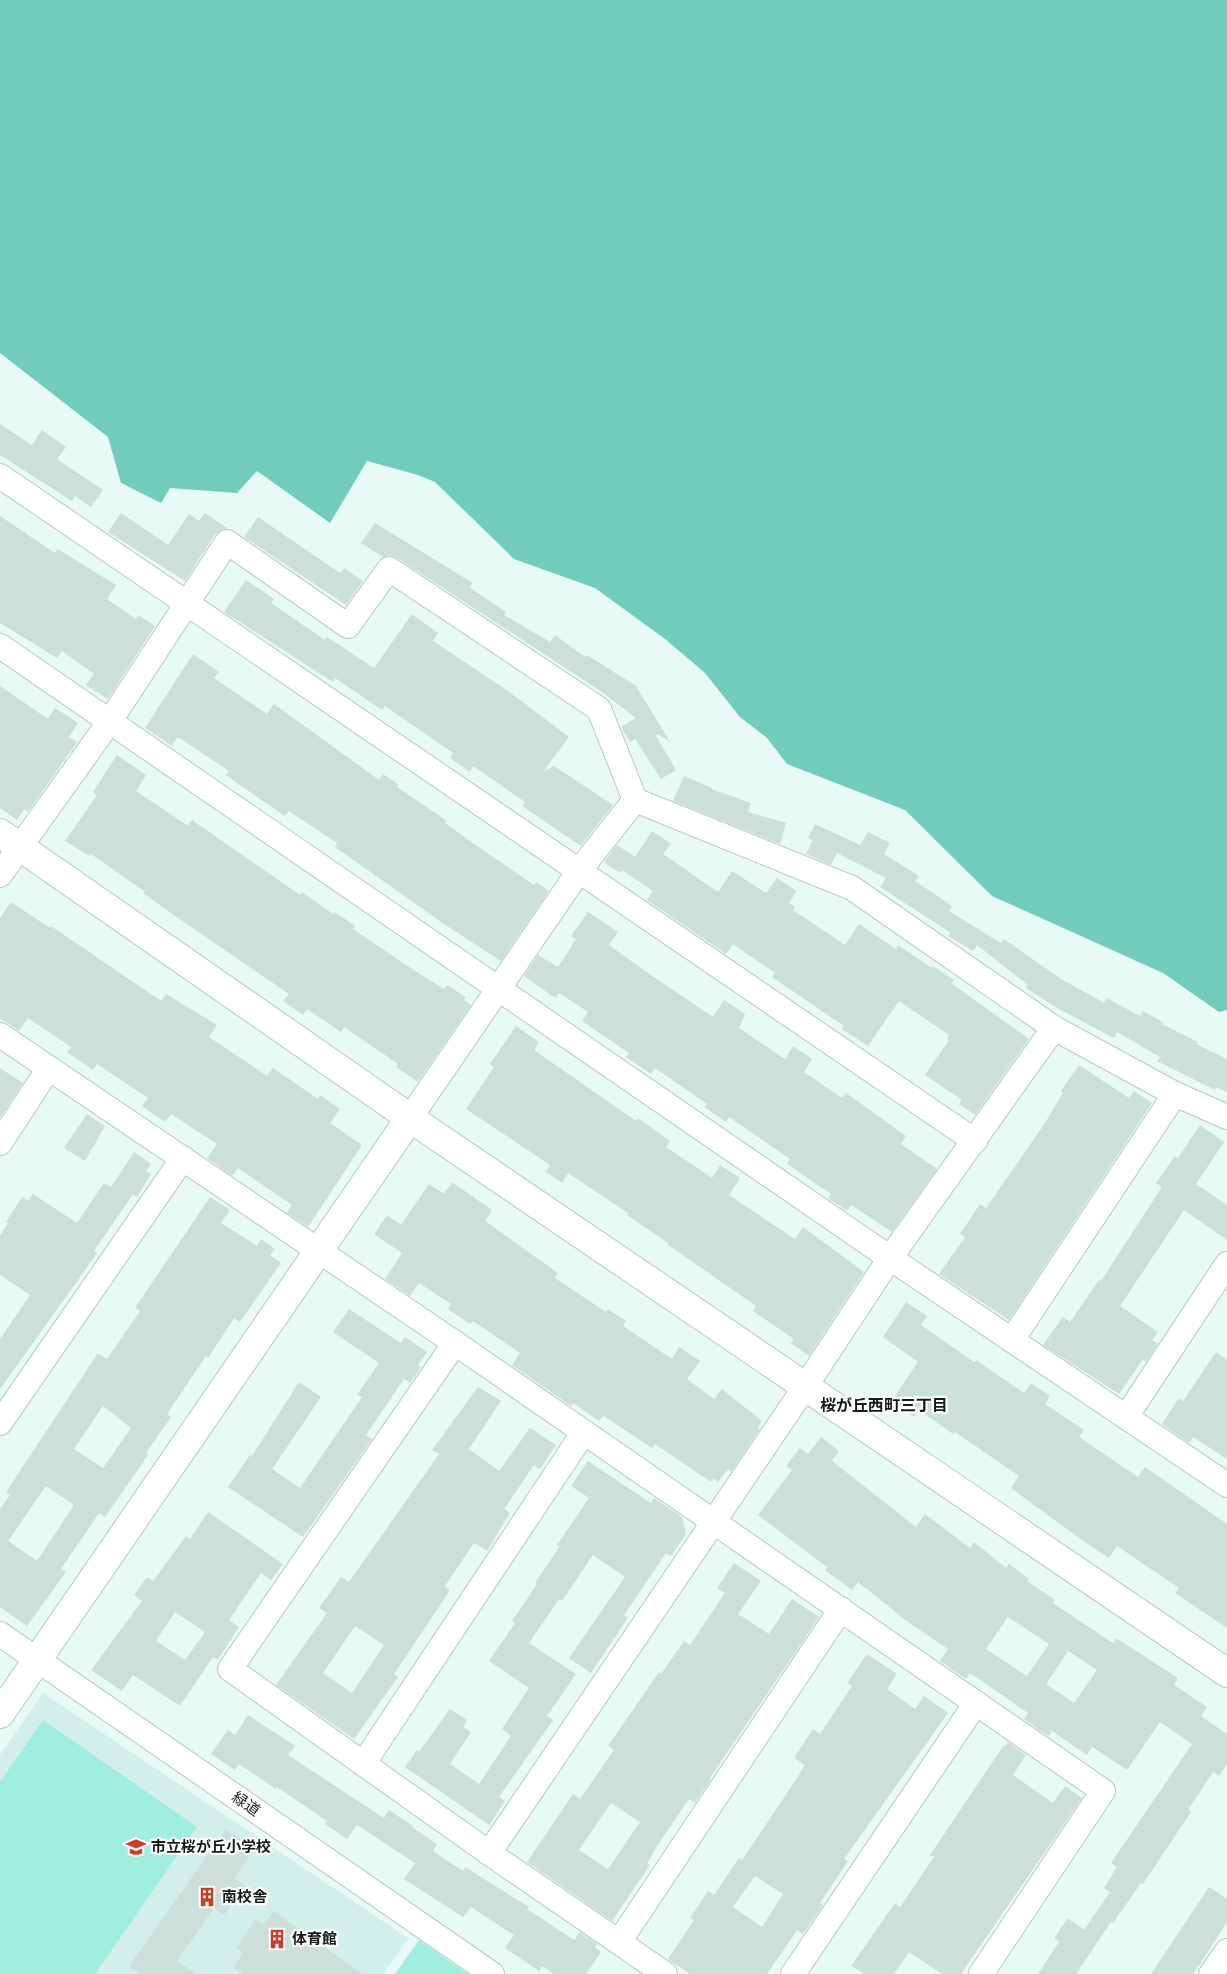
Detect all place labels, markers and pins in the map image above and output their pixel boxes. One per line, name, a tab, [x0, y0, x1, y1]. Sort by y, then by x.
school or university icon: 市立桜が丘小学校	[125, 1836, 147, 1858]
place label: 市立桜が丘小学校	[151, 1837, 271, 1856]
building icon: 南校舎	[196, 1886, 218, 1908]
place label: 南校舎	[222, 1887, 268, 1906]
building icon: 体育館	[266, 1928, 288, 1950]
place label: 体育館	[292, 1929, 337, 1948]

